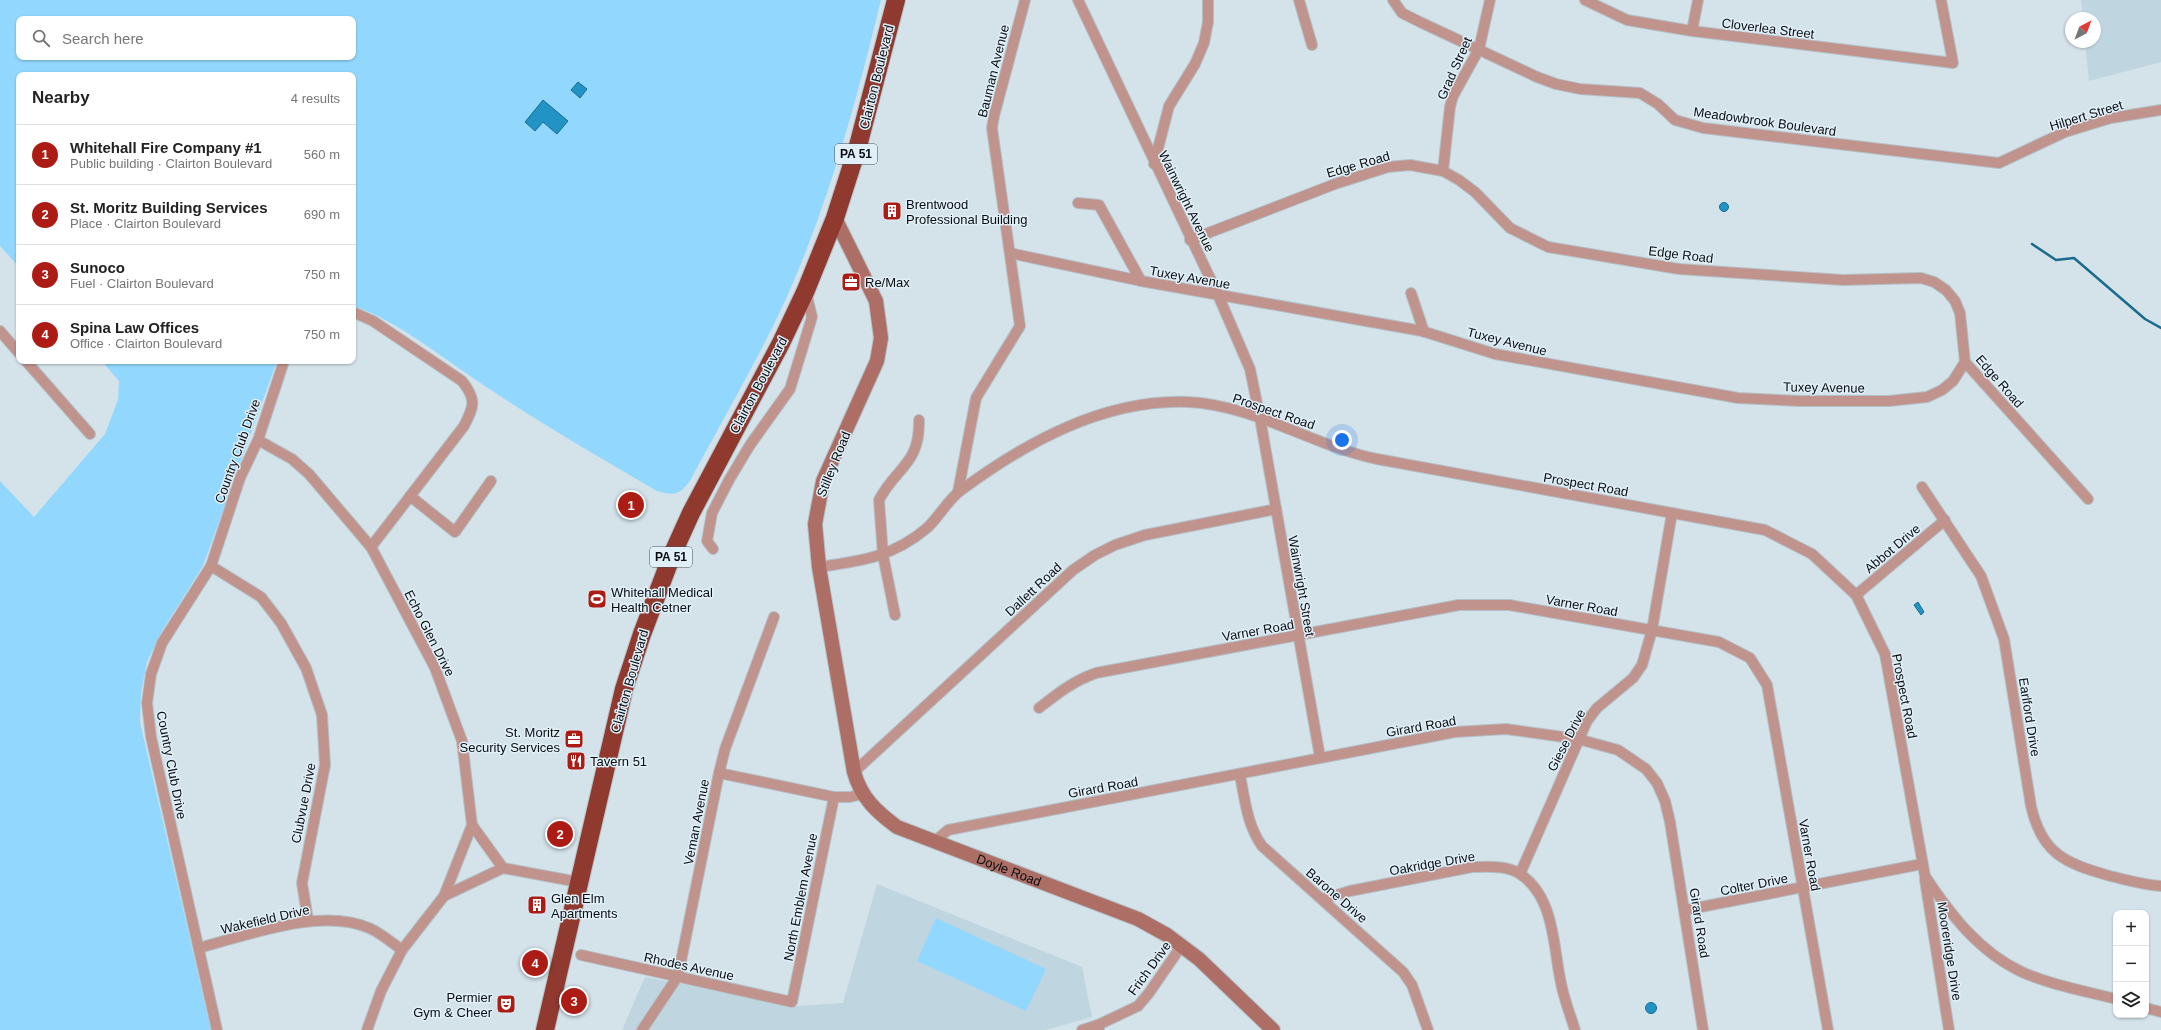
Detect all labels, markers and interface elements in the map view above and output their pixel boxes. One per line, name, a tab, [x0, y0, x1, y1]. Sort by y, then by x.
north arrow	[2065, 12, 2101, 48]
street label: Cloverlea Street	[1721, 15, 1815, 42]
search box	[16, 16, 356, 60]
street label: Clairton Boulevard	[856, 23, 897, 131]
street label: Bauman Avenue	[975, 23, 1012, 119]
icon: search	[30, 27, 52, 49]
text: Search here	[62, 30, 144, 47]
street label: Grad Street	[1434, 34, 1475, 102]
text: Nearby	[32, 88, 90, 107]
text: 4 results	[291, 91, 340, 106]
street label: Hilpert Street	[2048, 97, 2125, 134]
street label: Meadowbrook Boulevard	[1693, 104, 1837, 139]
text: Whitehall Fire Company #1	[70, 139, 262, 156]
road number: PA 51	[835, 144, 877, 164]
text: 1	[41, 147, 49, 162]
text: 560 m	[304, 147, 340, 162]
street label: Wainwright Avenue	[1156, 148, 1218, 254]
street label: Edge Road	[1325, 148, 1391, 181]
text: Public building · Clairton Boulevard	[70, 156, 272, 171]
place label: Brentwood Professional Building	[906, 197, 1027, 227]
text: St. Moritz Building Services	[70, 199, 268, 216]
building icon: Brentwood Professional Building	[881, 200, 903, 222]
text: 2	[41, 207, 49, 222]
text: 690 m	[304, 207, 340, 222]
text: Place · Clairton Boulevard	[70, 216, 221, 231]
street label: Edge Road	[1648, 243, 1714, 266]
text: Sunoco	[70, 259, 125, 276]
street label: Tuxey Avenue	[1148, 263, 1231, 292]
text: 3	[41, 267, 49, 282]
text: 750 m	[304, 267, 340, 282]
office icon: Re/Max	[840, 271, 862, 293]
place label: Re/Max	[865, 275, 910, 290]
text: Fuel · Clairton Boulevard	[70, 276, 214, 291]
text: Spina Law Offices	[70, 319, 199, 336]
street label: Tuxey Avenue	[1465, 324, 1548, 359]
text: 4	[41, 327, 49, 342]
text: 750 m	[304, 327, 340, 342]
street label: Clairton Boulevard	[727, 334, 790, 436]
text: Office · Clairton Boulevard	[70, 336, 222, 351]
street label: Edge Road	[1973, 352, 2027, 411]
street label: Tuxey Avenue	[1783, 379, 1865, 396]
street label: Prospect Road	[1231, 390, 1317, 433]
street label: Country Club Drive	[212, 397, 263, 505]
street label: Stilley Road	[814, 429, 853, 499]
your location	[1332, 430, 1352, 450]
street label: Prospect Road	[1542, 470, 1630, 499]
pin: 1	[618, 490, 644, 520]
street label: Abbot Drive	[1861, 521, 1923, 576]
street label: Wainwright Street	[1285, 535, 1318, 638]
road number: PA 51	[650, 547, 692, 567]
street label: Dallett Road	[1002, 559, 1065, 619]
place label: Whitehall Medical Health Cetner	[611, 585, 713, 615]
street label: Echo Glen Drive	[401, 588, 458, 679]
sports icon: Whitehall Medical Health Cetner	[586, 588, 608, 610]
street label: Varner Road	[1545, 592, 1619, 619]
street label: Varner Road	[1221, 617, 1295, 644]
street label: Clairton Boulevard	[608, 628, 651, 735]
street label: Prospect Road	[1889, 652, 1920, 740]
street label: Earlford Drive	[2016, 677, 2043, 757]
street label: Giese Drive	[1544, 707, 1589, 774]
street label: Country Club Drive	[154, 710, 189, 820]
street label: Girard Road	[1385, 713, 1457, 740]
place label: St. Moritz Security Services	[460, 725, 560, 755]
office icon: St. Moritz Security Services	[563, 728, 585, 750]
restaurant icon: Tavern 51	[565, 750, 587, 772]
place label: Tavern 51	[590, 754, 647, 769]
street label: Clubvue Drive	[288, 762, 319, 845]
street label: Girard Road	[1067, 774, 1139, 801]
street label: Veman Avenue	[681, 778, 712, 866]
street label: Varner Road	[1796, 818, 1823, 892]
pin: 2	[547, 819, 573, 849]
street label: North Emblem Avenue	[781, 832, 820, 962]
street label: Oakridge Drive	[1388, 849, 1476, 878]
street label: Doyle Road	[974, 851, 1043, 889]
street label: Barone Drive	[1303, 865, 1370, 926]
street label: Colter Drive	[1719, 871, 1789, 898]
street label: Girard Road	[1687, 887, 1712, 959]
place label: Glen Elm Apartments	[551, 891, 618, 921]
building icon: Glen Elm Apartments	[526, 894, 548, 916]
street label: Mooreridge Drive	[1934, 901, 1965, 1001]
street label: Wakefield Drive	[219, 902, 311, 937]
map controls	[2113, 910, 2149, 1018]
button: +	[2113, 910, 2149, 946]
street label: Frich Drive	[1125, 938, 1174, 998]
button: −	[2113, 946, 2149, 982]
pin: 4	[522, 948, 548, 978]
street label: Rhodes Avenue	[643, 950, 735, 983]
button: layers	[2113, 982, 2149, 1018]
pin: 3	[561, 986, 587, 1016]
place label: Permier Gym & Cheer	[413, 990, 493, 1020]
theatre icon: Permier Gym & Cheer	[495, 993, 517, 1015]

